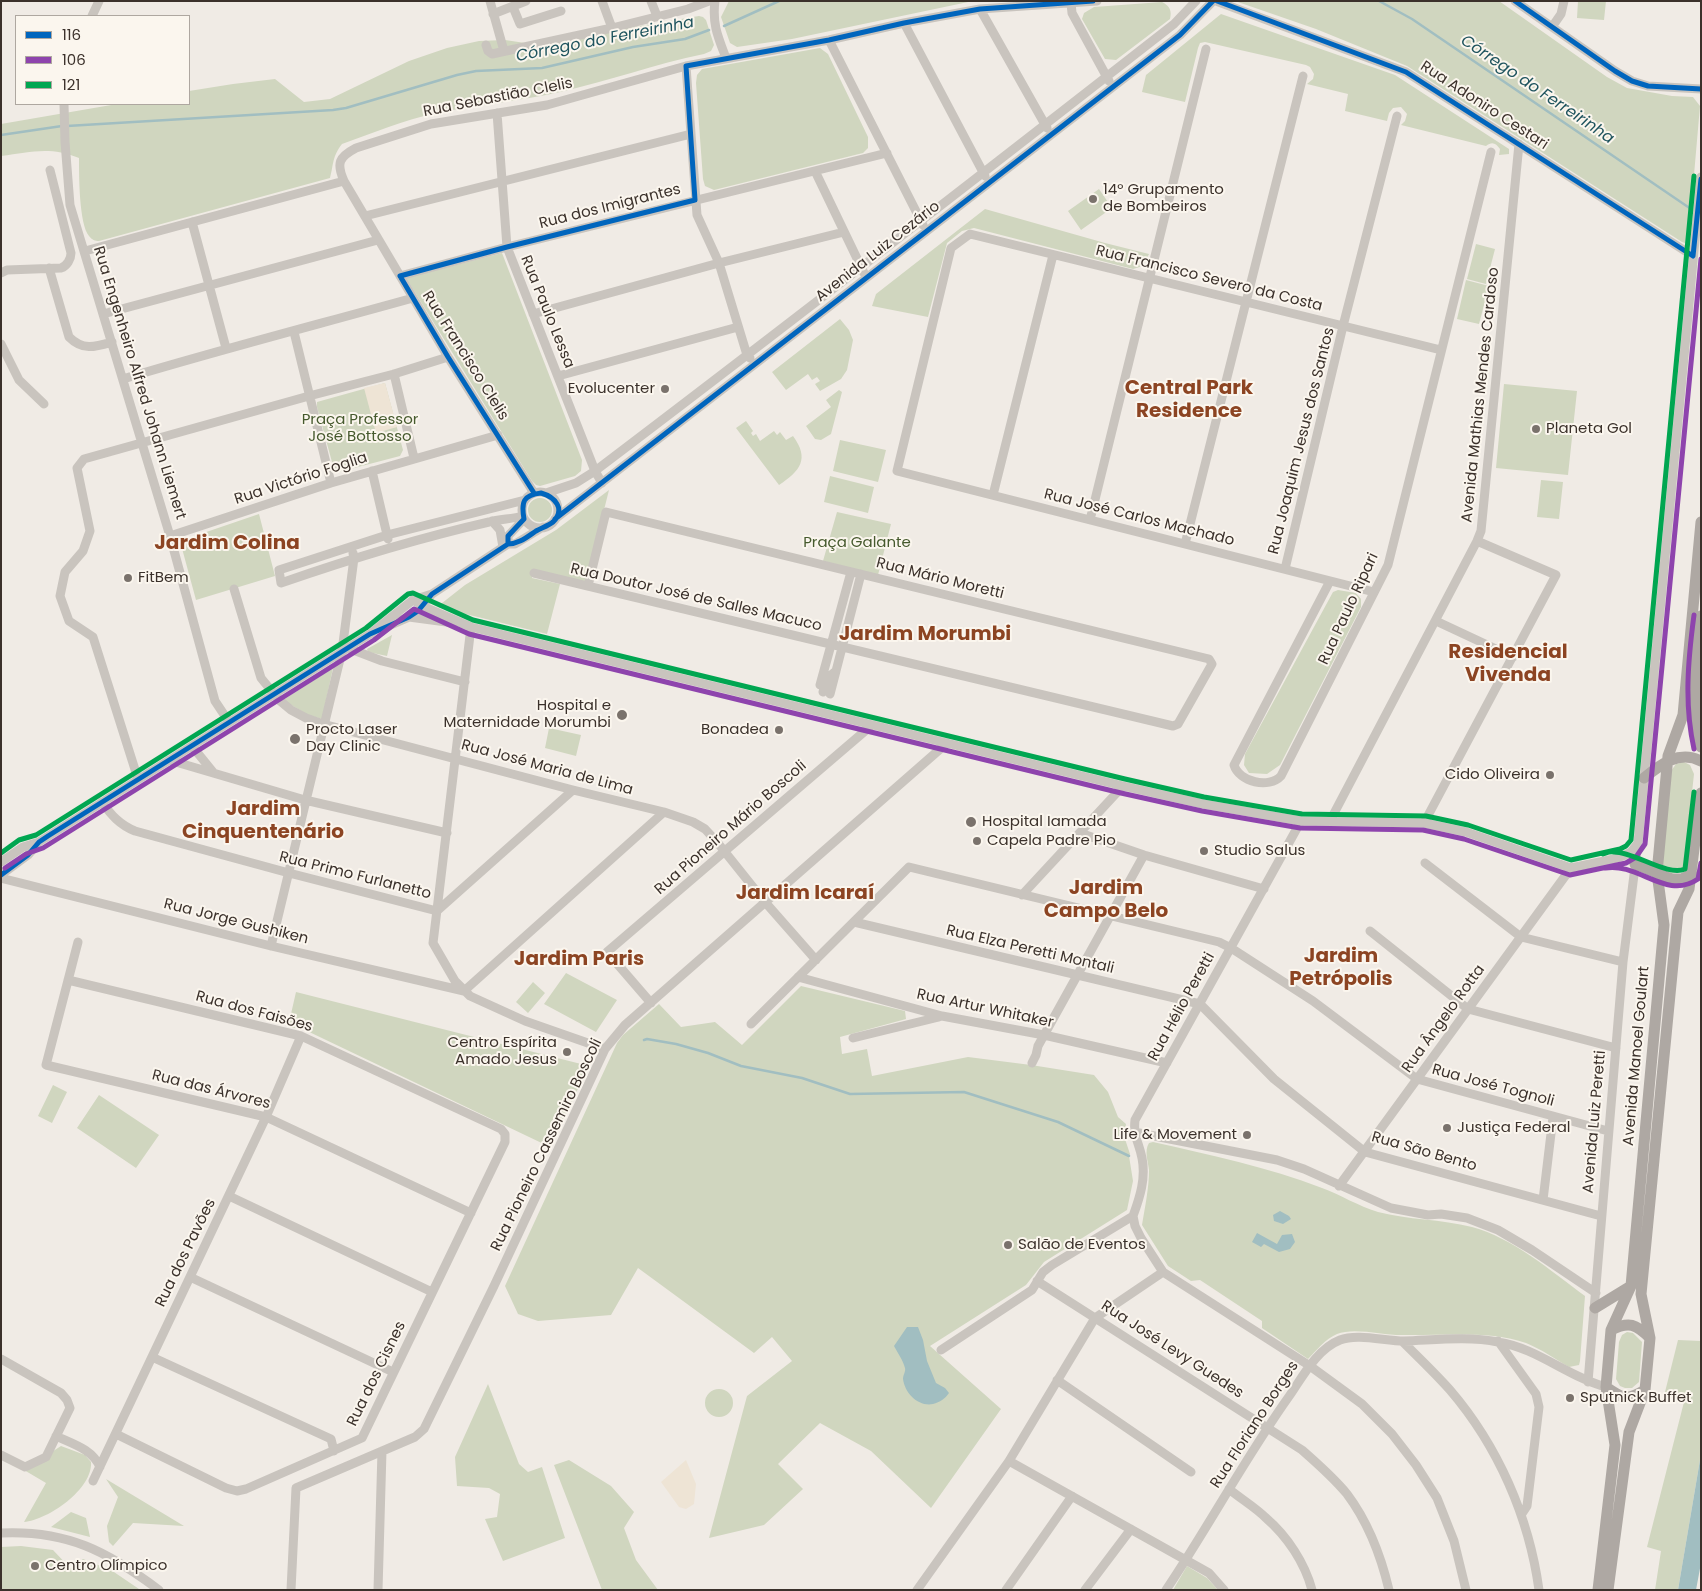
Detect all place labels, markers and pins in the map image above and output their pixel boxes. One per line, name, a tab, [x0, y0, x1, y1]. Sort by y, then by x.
place label: 14° Grupamento de Bombeiros	[1103, 181, 1224, 216]
marker: 14° Grupamento de Bombeiros	[1087, 193, 1099, 205]
place label: Evolucenter	[568, 380, 655, 398]
marker: Evolucenter	[659, 383, 671, 395]
place label: Planeta Gol	[1546, 420, 1632, 438]
marker: Planeta Gol	[1530, 423, 1542, 435]
place label: FitBem	[138, 569, 189, 587]
marker: FitBem	[122, 572, 134, 584]
place label: Hospital e Maternidade Morumbi	[444, 697, 611, 732]
marker: Hospital e Maternidade Morumbi	[615, 708, 629, 722]
place label: Procto Laser Day Clinic	[306, 721, 397, 756]
place label: Bonadea	[701, 721, 769, 739]
marker: Bonadea	[773, 724, 785, 736]
marker: Procto Laser Day Clinic	[288, 732, 302, 746]
place label: Cido Oliveira	[1445, 766, 1540, 784]
marker: Cido Oliveira	[1544, 769, 1556, 781]
place label: Hospital Iamada	[982, 813, 1107, 831]
marker: Hospital Iamada	[964, 815, 978, 829]
place label: Capela Padre Pio	[987, 832, 1116, 850]
marker: Capela Padre Pio	[971, 835, 983, 847]
place label: Studio Salus	[1214, 842, 1305, 860]
marker: Studio Salus	[1198, 845, 1210, 857]
place label: Centro Espírita Amado Jesus	[448, 1034, 557, 1069]
marker: Centro Espírita Amado Jesus	[561, 1046, 573, 1058]
place label: Justiça Federal	[1457, 1119, 1571, 1137]
marker: Justiça Federal	[1441, 1122, 1453, 1134]
place label: Life & Movement	[1113, 1126, 1237, 1144]
marker: Life & Movement	[1241, 1129, 1253, 1141]
place label: Salão de Eventos	[1018, 1236, 1146, 1254]
marker: Salão de Eventos	[1002, 1239, 1014, 1251]
place label: Sputnick Buffet	[1580, 1389, 1692, 1407]
marker: Sputnick Buffet	[1564, 1392, 1576, 1404]
place label: Centro Olímpico	[45, 1557, 167, 1575]
marker: Centro Olímpico	[29, 1560, 41, 1572]

